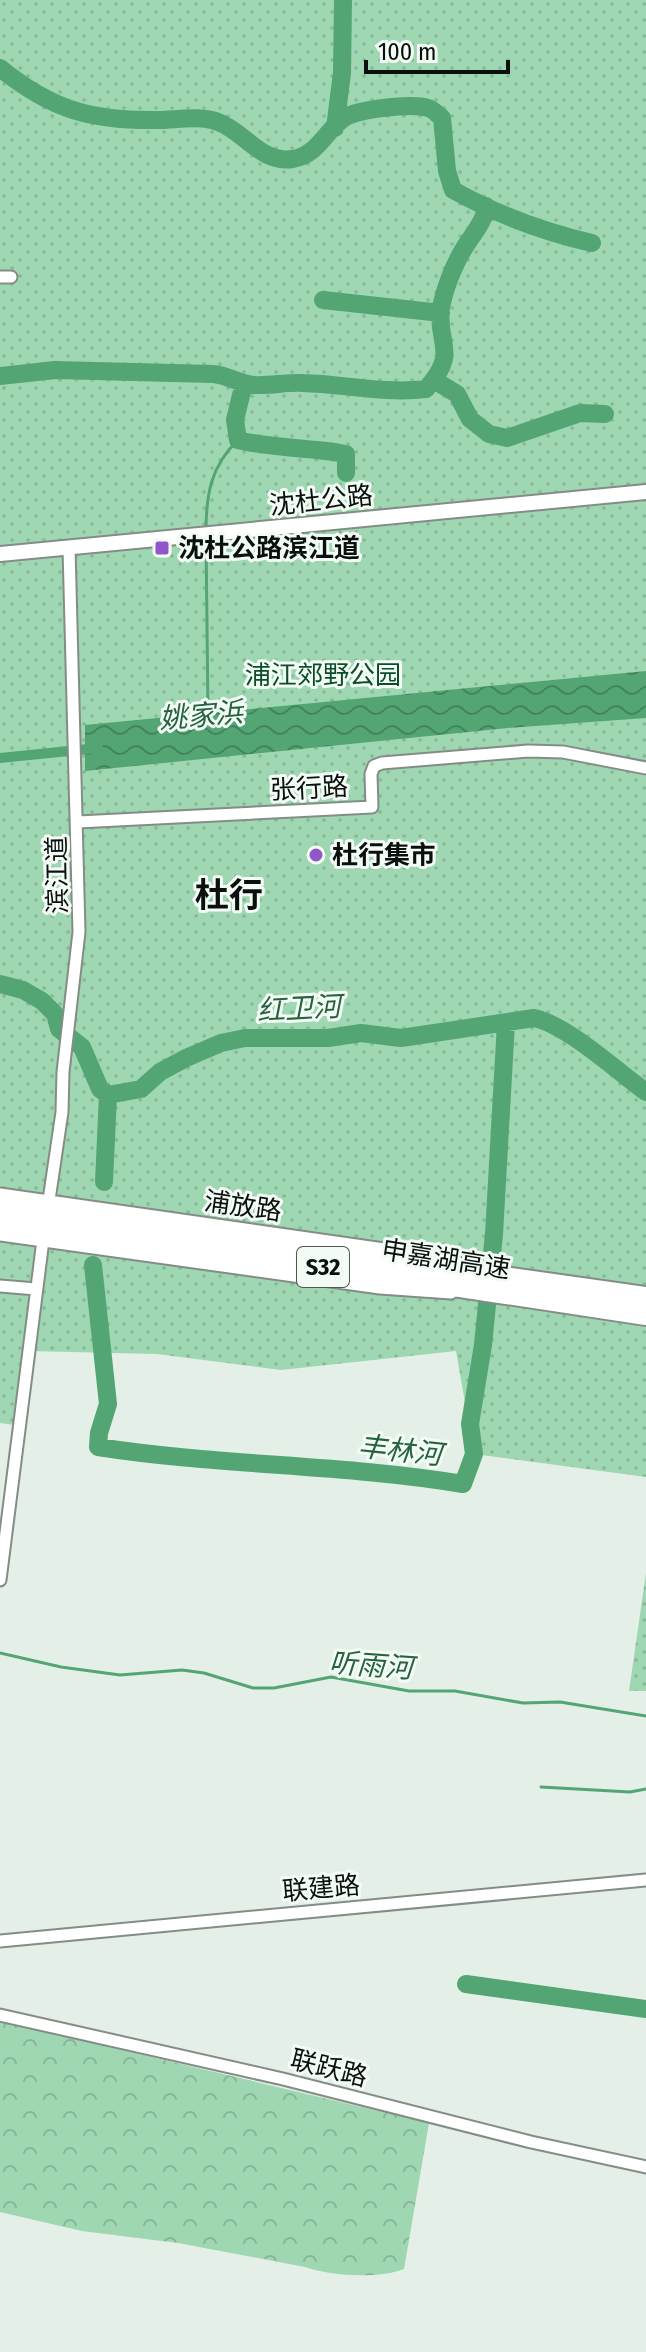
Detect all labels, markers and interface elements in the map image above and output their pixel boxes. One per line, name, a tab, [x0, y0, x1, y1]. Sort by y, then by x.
scale bar	[366, 24, 508, 74]
text: 100 m	[378, 38, 436, 66]
street label: 沈杜公路	[268, 480, 374, 521]
place label: 沈杜公路滨江道	[178, 533, 360, 564]
marker: 沈杜公路滨江道	[153, 539, 171, 557]
park label: 浦江郊野公园	[245, 660, 401, 691]
water label: 姚家浜	[158, 695, 247, 736]
street label: 张行路	[269, 771, 349, 806]
street label: 滨江道	[41, 836, 74, 914]
place label: 杜行集市	[332, 840, 436, 871]
marker: 杜行集市	[307, 846, 325, 864]
district label: 杜行	[195, 875, 263, 916]
water label: 红卫河	[256, 990, 347, 1027]
street label: 浦放路	[202, 1186, 284, 1227]
street label: 申嘉湖高速	[379, 1234, 513, 1285]
road number: S32	[297, 1247, 349, 1287]
water label: 丰林河	[356, 1430, 448, 1472]
water label: 听雨河	[328, 1646, 419, 1685]
street label: 联建路	[281, 1870, 361, 1907]
street label: 联跃路	[287, 2044, 370, 2093]

